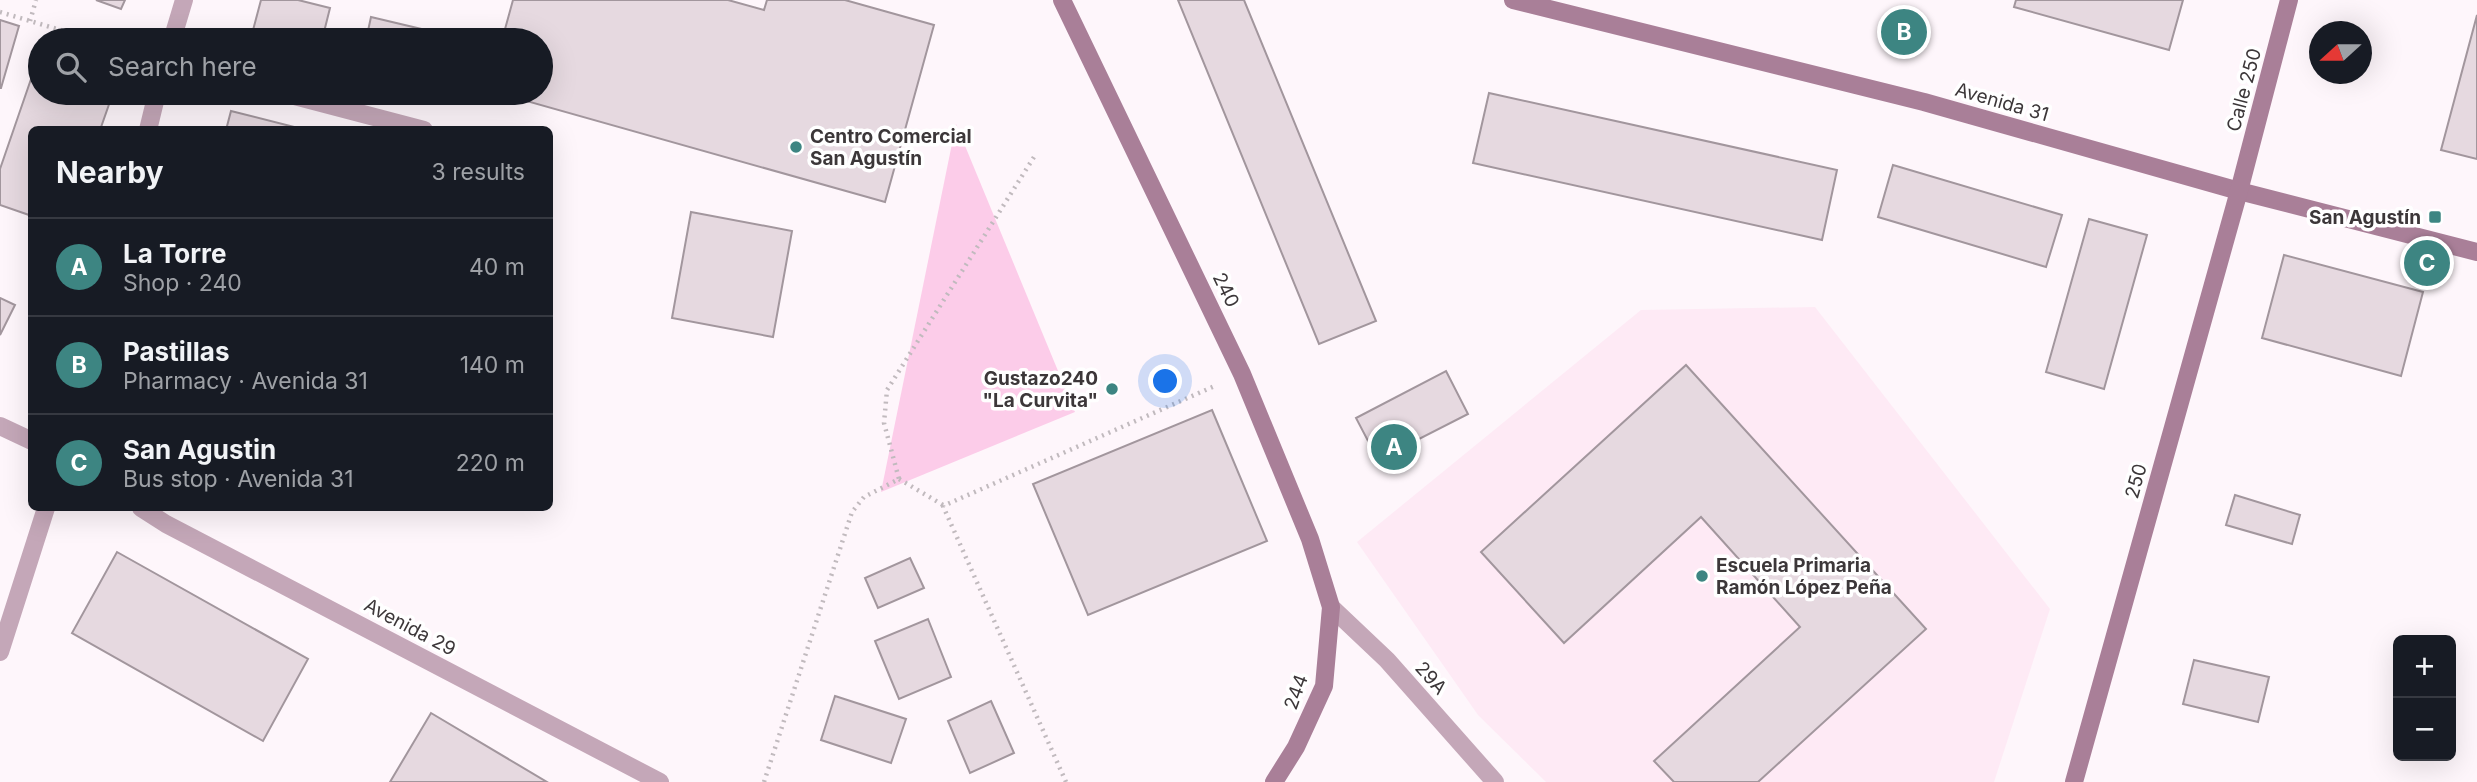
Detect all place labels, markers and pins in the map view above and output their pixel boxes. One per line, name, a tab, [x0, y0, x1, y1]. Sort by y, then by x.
pin: B	[1881, 6, 1927, 58]
place label: Centro Comercial San Agustín	[810, 125, 972, 170]
marker: Centro Comercial San Agustín	[788, 139, 804, 155]
place label: San Agustín	[2309, 206, 2421, 229]
marker: San Agustín	[2427, 209, 2443, 225]
pin: C	[2404, 237, 2450, 289]
place label: Gustazo240 "La Curvita"	[983, 367, 1098, 412]
marker: Gustazo240 "La Curvita"	[1104, 381, 1120, 397]
pin: A	[1371, 421, 1417, 473]
place label: Escuela Primaria Ramón López Peña	[1716, 554, 1892, 599]
marker: Escuela Primaria Ramón López Peña	[1694, 568, 1710, 584]

